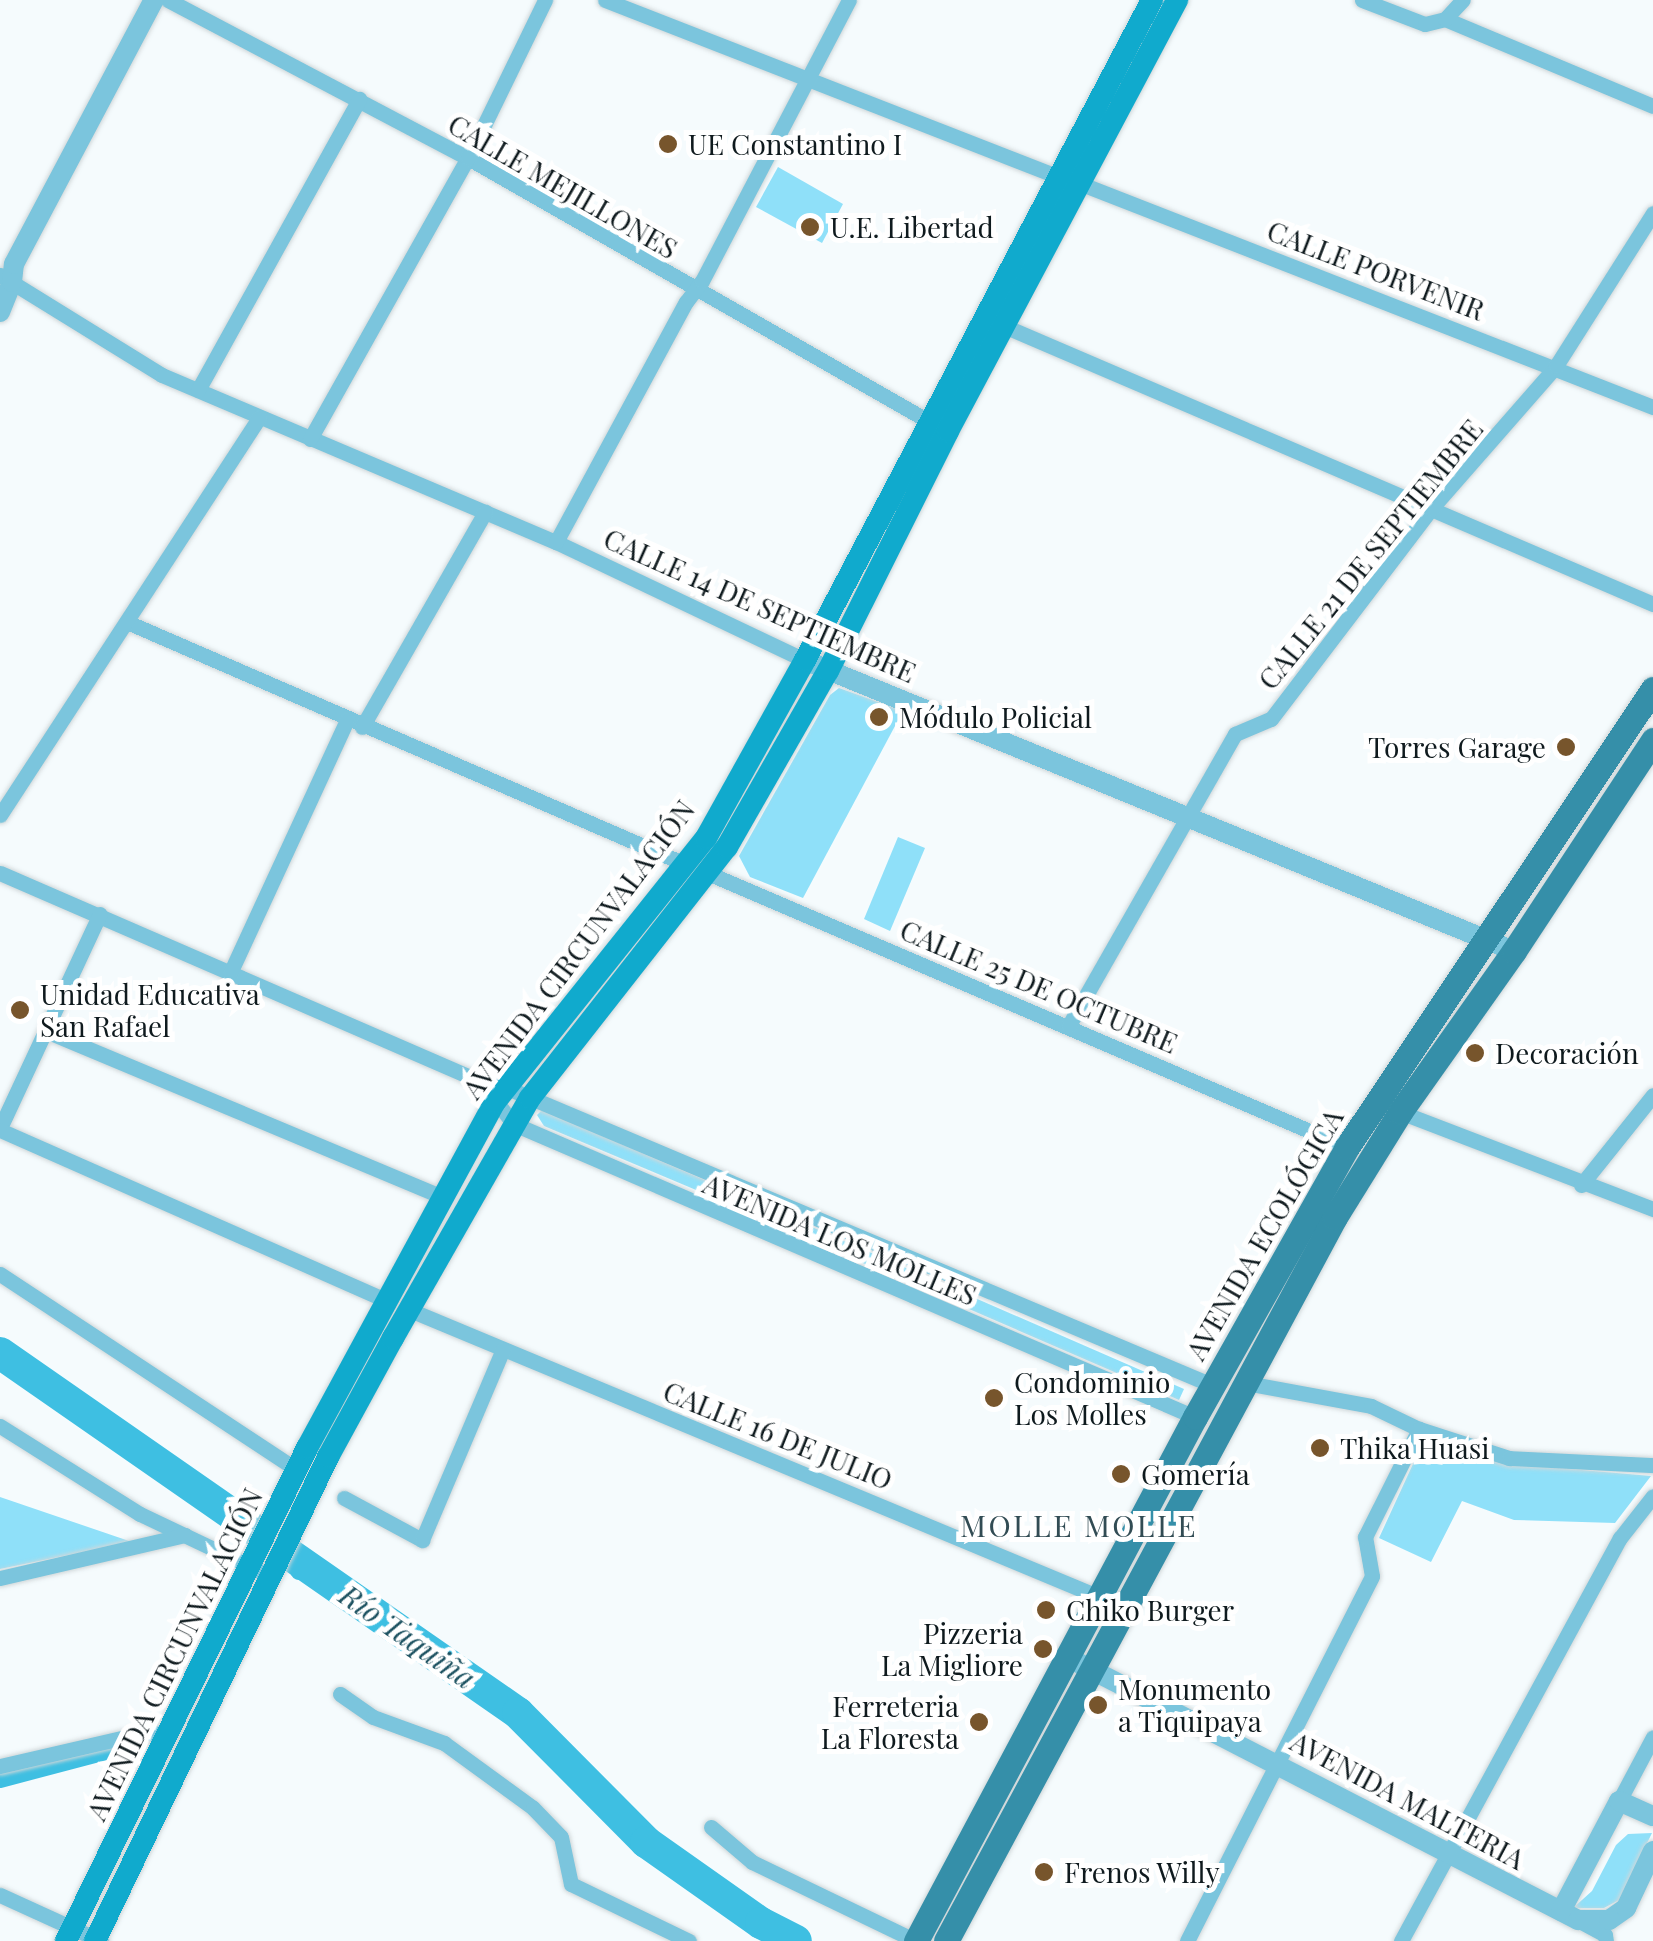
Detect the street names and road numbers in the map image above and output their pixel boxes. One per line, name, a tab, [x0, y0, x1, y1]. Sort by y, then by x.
street label: CALLE MEJILLONES	[443, 107, 683, 265]
street label: CALLE PORVENIR	[1263, 213, 1489, 327]
street label: CALLE 21 DE SEPTIEMBRE	[1251, 412, 1489, 696]
street label: CALLE 14 DE SEPTIEMBRE	[599, 521, 921, 689]
street label: AVENIDA CIRCUNVALACIÓN	[455, 793, 701, 1105]
street label: CALLE 25 DE OCTUBRE	[895, 912, 1183, 1060]
street label: AVENIDA ECOLÓGICA	[1178, 1102, 1350, 1366]
street label: AVENIDA LOS MOLLES	[698, 1166, 982, 1312]
street label: CALLE 16 DE JULIO	[659, 1374, 897, 1496]
street label: AVENIDA CIRCUNVALACIÓN	[79, 1483, 269, 1825]
street label: AVENIDA MALTERIA	[1285, 1724, 1531, 1876]

